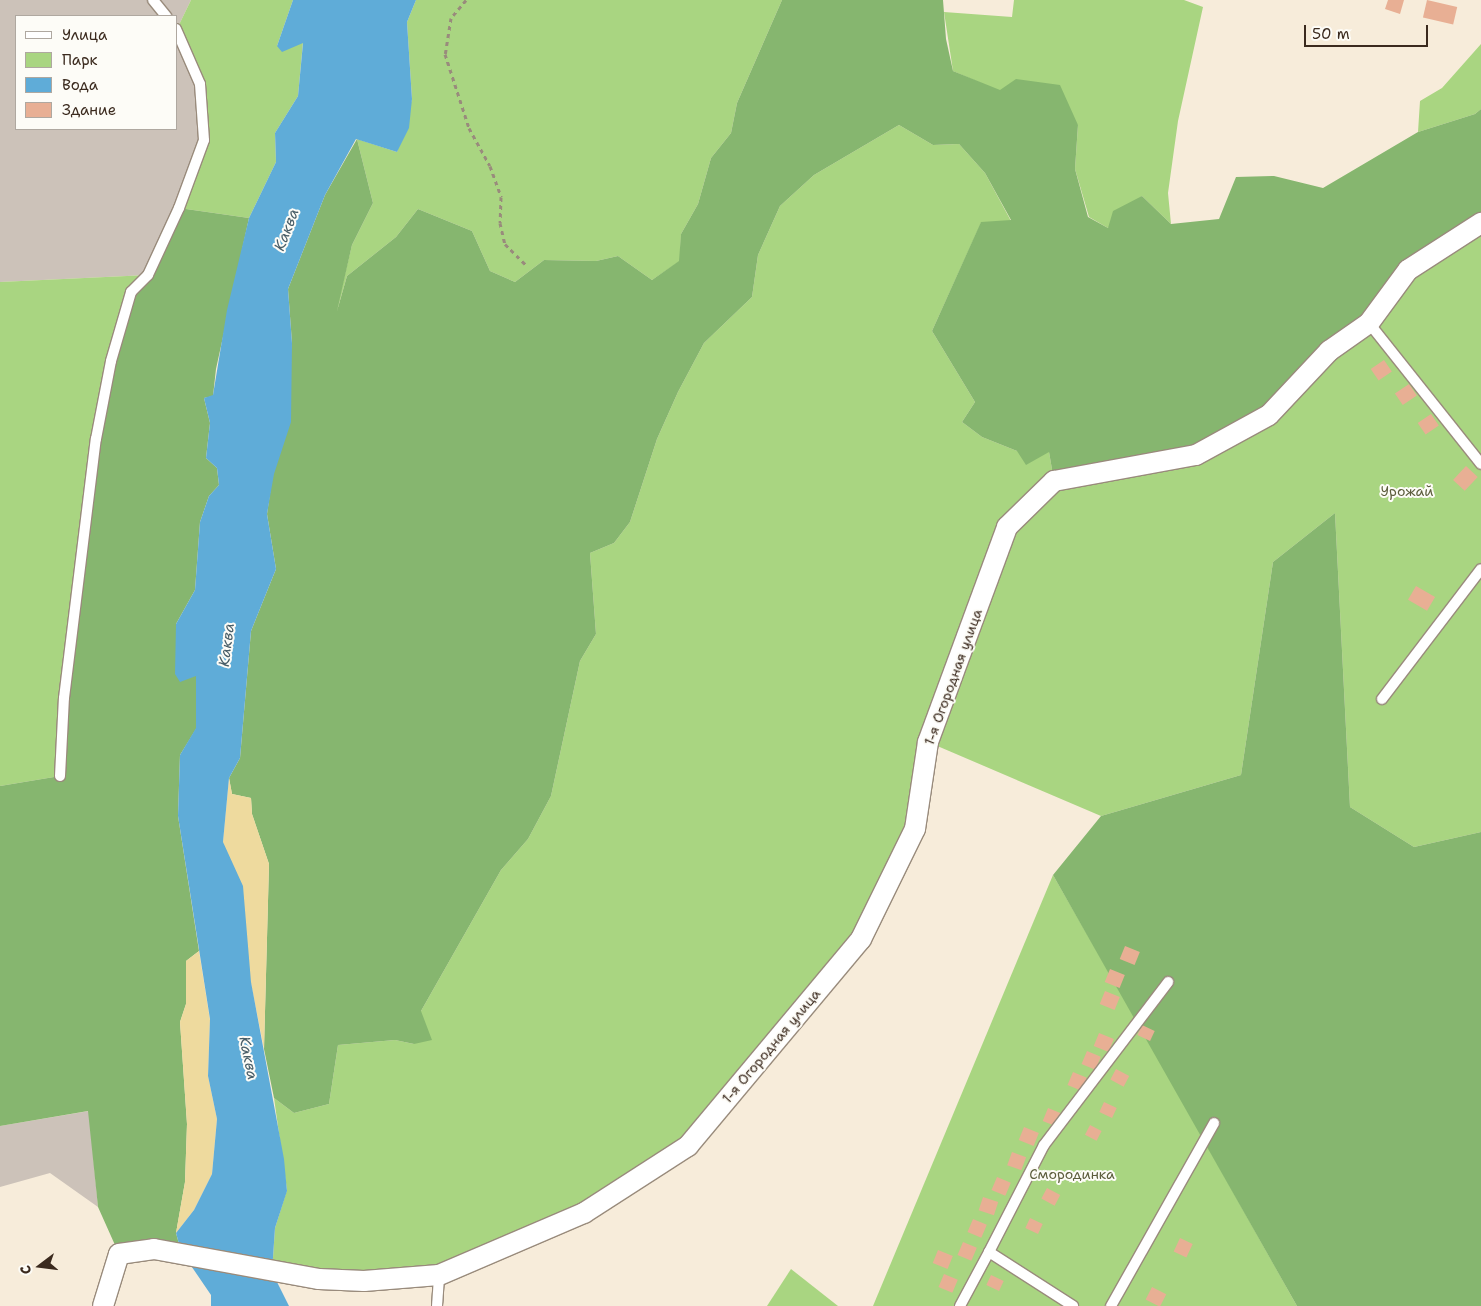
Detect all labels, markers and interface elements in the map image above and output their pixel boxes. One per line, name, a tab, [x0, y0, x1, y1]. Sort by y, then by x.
legend	[15, 15, 178, 130]
scale bar	[1306, 15, 1430, 47]
text: 50 m	[1312, 24, 1350, 44]
text: Улица	[62, 25, 107, 45]
text: Парк	[62, 50, 98, 70]
text: Вода	[62, 75, 98, 95]
text: Здание	[62, 100, 116, 120]
water label: Каква	[271, 206, 303, 254]
park label: Урожай	[1381, 483, 1433, 499]
street label: 1-я Огородная улица	[920, 606, 986, 748]
water label: Каква	[215, 622, 239, 668]
street label: 1-я Огородная улица	[718, 985, 824, 1107]
water label: Каква	[235, 1035, 261, 1081]
park label: Смородинка	[1029, 1166, 1115, 1182]
north arrow	[15, 1241, 65, 1291]
text: С	[16, 1263, 35, 1276]

